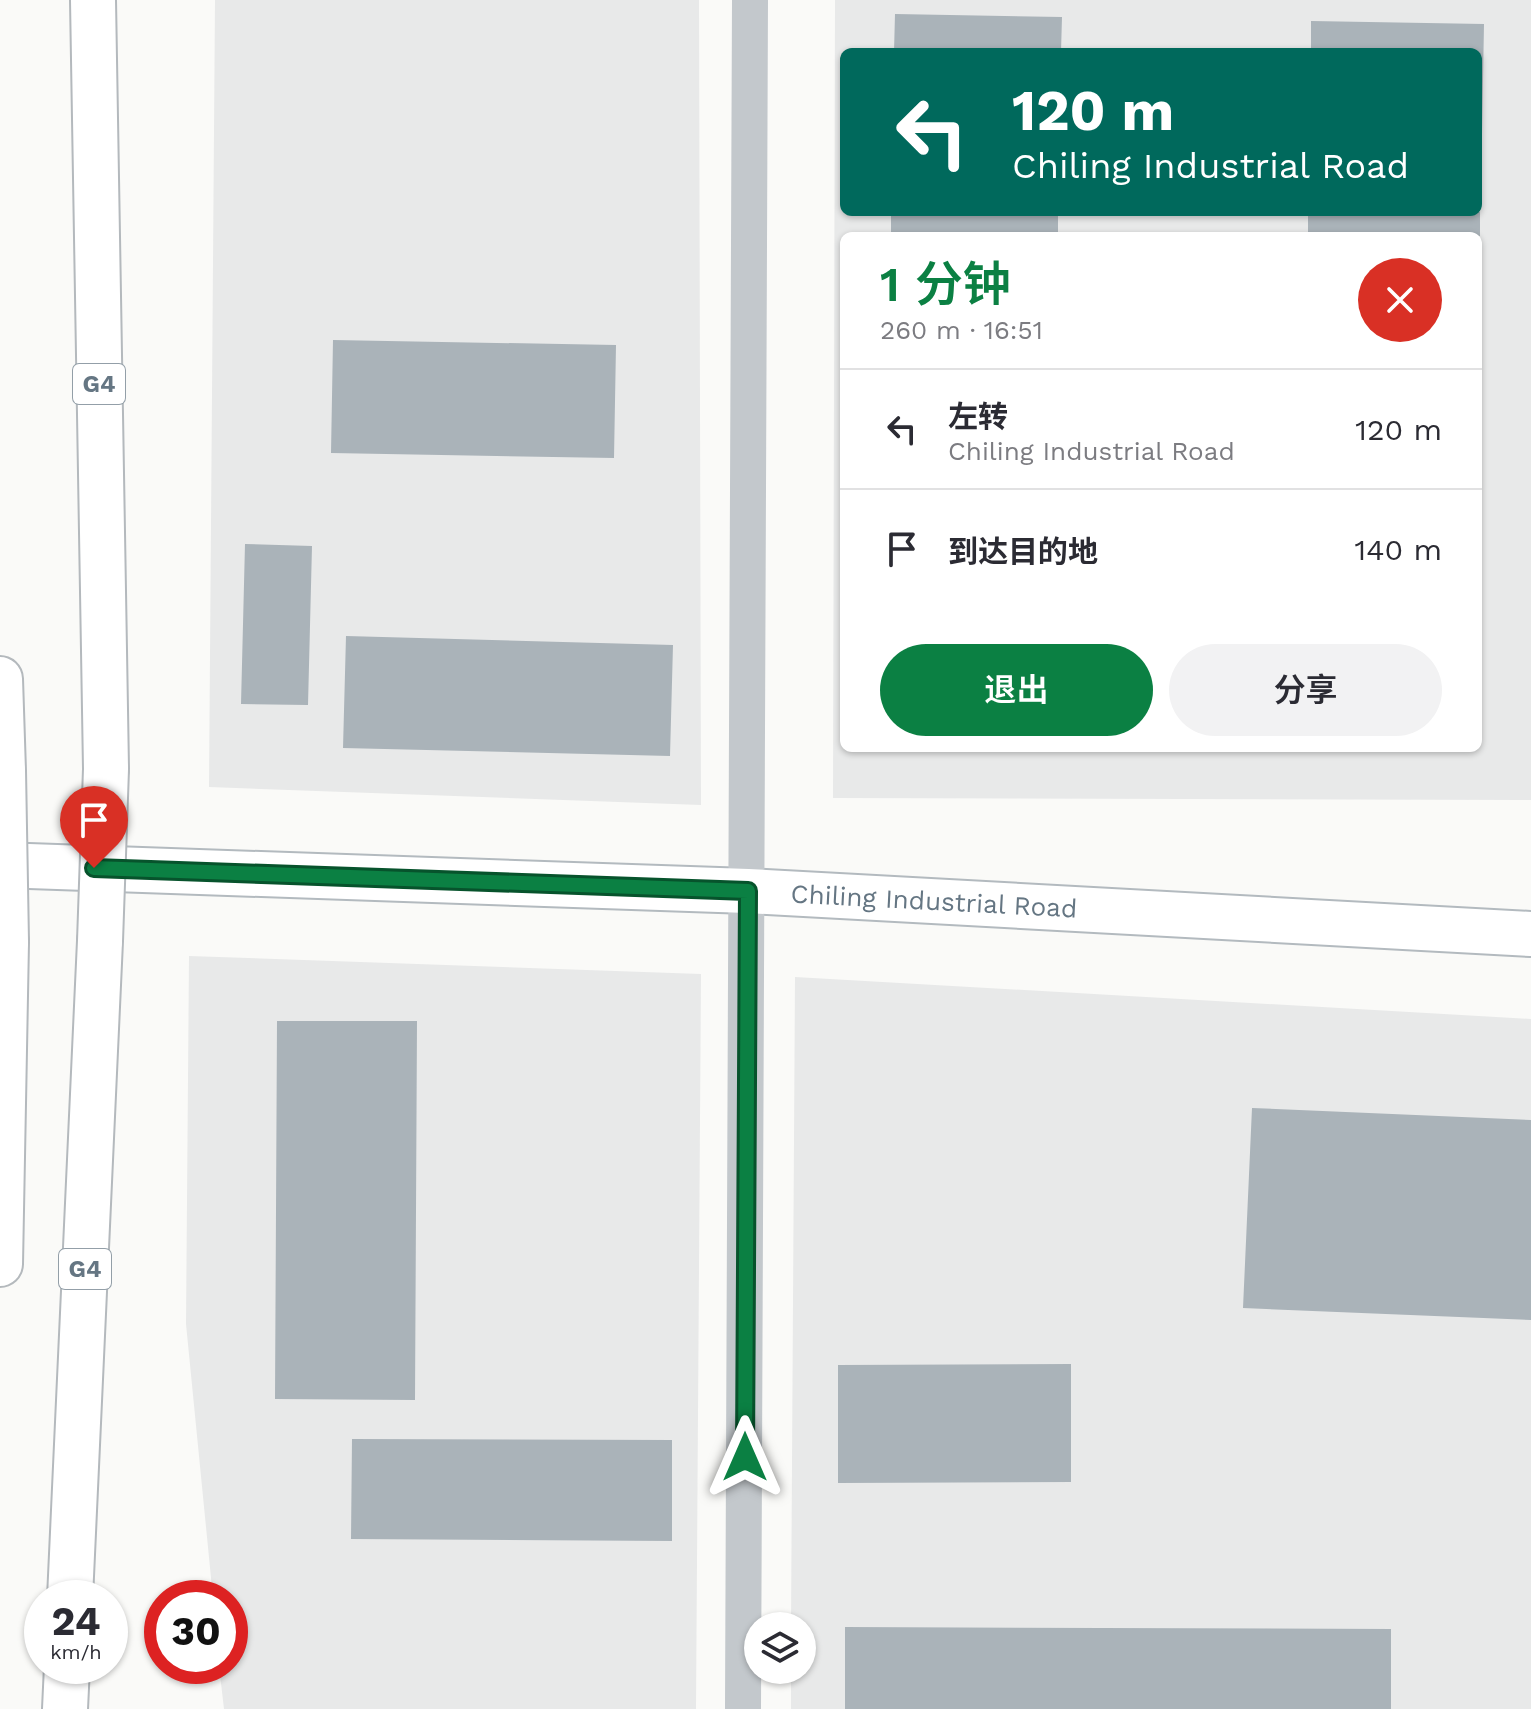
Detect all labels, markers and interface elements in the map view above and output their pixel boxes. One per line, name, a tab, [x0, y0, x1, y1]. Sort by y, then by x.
text: 120 m	[1012, 78, 1174, 144]
icon: left	[880, 80, 984, 184]
text: Chiling Industrial Road	[1012, 145, 1409, 187]
text: 1 分钟	[880, 256, 1011, 313]
button: close	[1358, 258, 1442, 342]
text: 260 m · 16:51	[880, 315, 1043, 345]
road number: G4	[73, 364, 125, 404]
text: 左转	[948, 399, 1008, 434]
icon: left	[880, 407, 924, 451]
text: 120 m	[1355, 412, 1442, 447]
text: Chiling Industrial Road	[948, 436, 1235, 466]
icon: arrive	[880, 527, 924, 571]
text: 140 m	[1354, 532, 1442, 567]
text: 到达目的地	[948, 534, 1098, 569]
button: 退出	[880, 644, 1153, 736]
button: 分享	[1169, 644, 1442, 736]
pin	[60, 786, 128, 868]
icon: arrive	[72, 798, 116, 842]
street label: Chiling Industrial Road	[790, 879, 1078, 923]
road number: G4	[59, 1249, 111, 1289]
position arrow	[703, 1415, 787, 1499]
speed limit sign: 30	[144, 1580, 248, 1684]
text: 24	[51, 1598, 101, 1645]
map controls	[744, 1612, 816, 1684]
button: layers	[744, 1612, 816, 1684]
text: km/h	[50, 1640, 102, 1664]

